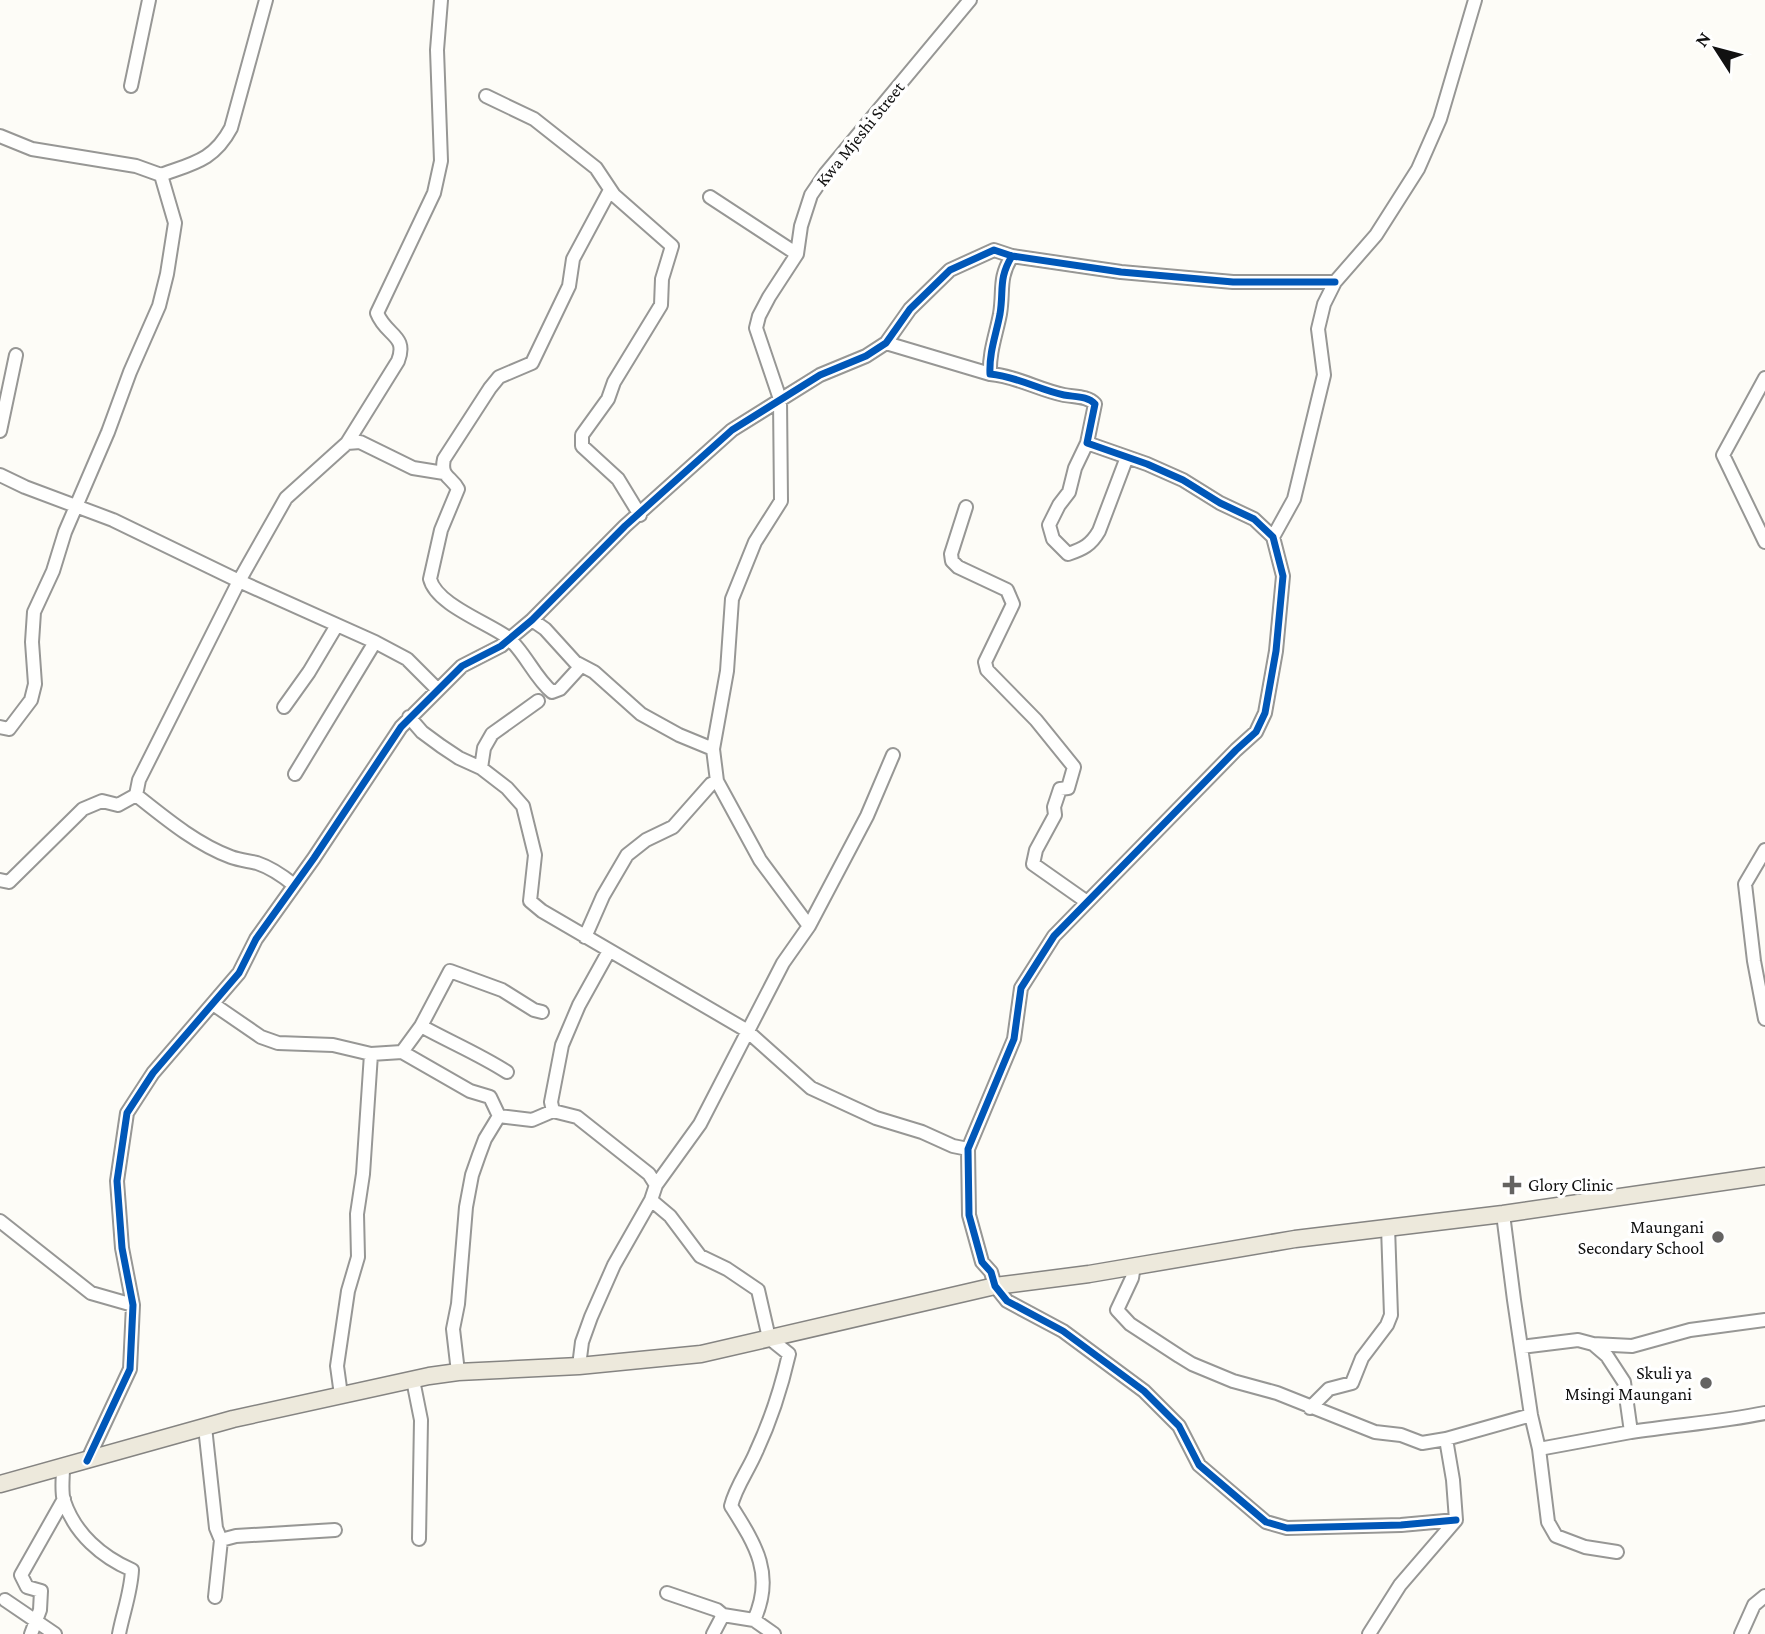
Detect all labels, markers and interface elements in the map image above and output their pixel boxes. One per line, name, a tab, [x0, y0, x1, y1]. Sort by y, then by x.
north arrow	[1681, 14, 1751, 84]
text: N	[1690, 28, 1715, 51]
street label: Kwa Mjeshi Street	[812, 77, 910, 191]
marker: Glory Clinic	[1502, 1175, 1522, 1195]
place label: Glory Clinic	[1528, 1175, 1614, 1195]
place label: Maungani Secondary School	[1578, 1217, 1704, 1258]
marker: Maungani Secondary School	[1710, 1229, 1726, 1245]
place label: Skuli ya Msingi Maungani	[1565, 1363, 1692, 1404]
marker: Skuli ya Msingi Maungani	[1698, 1375, 1714, 1391]

